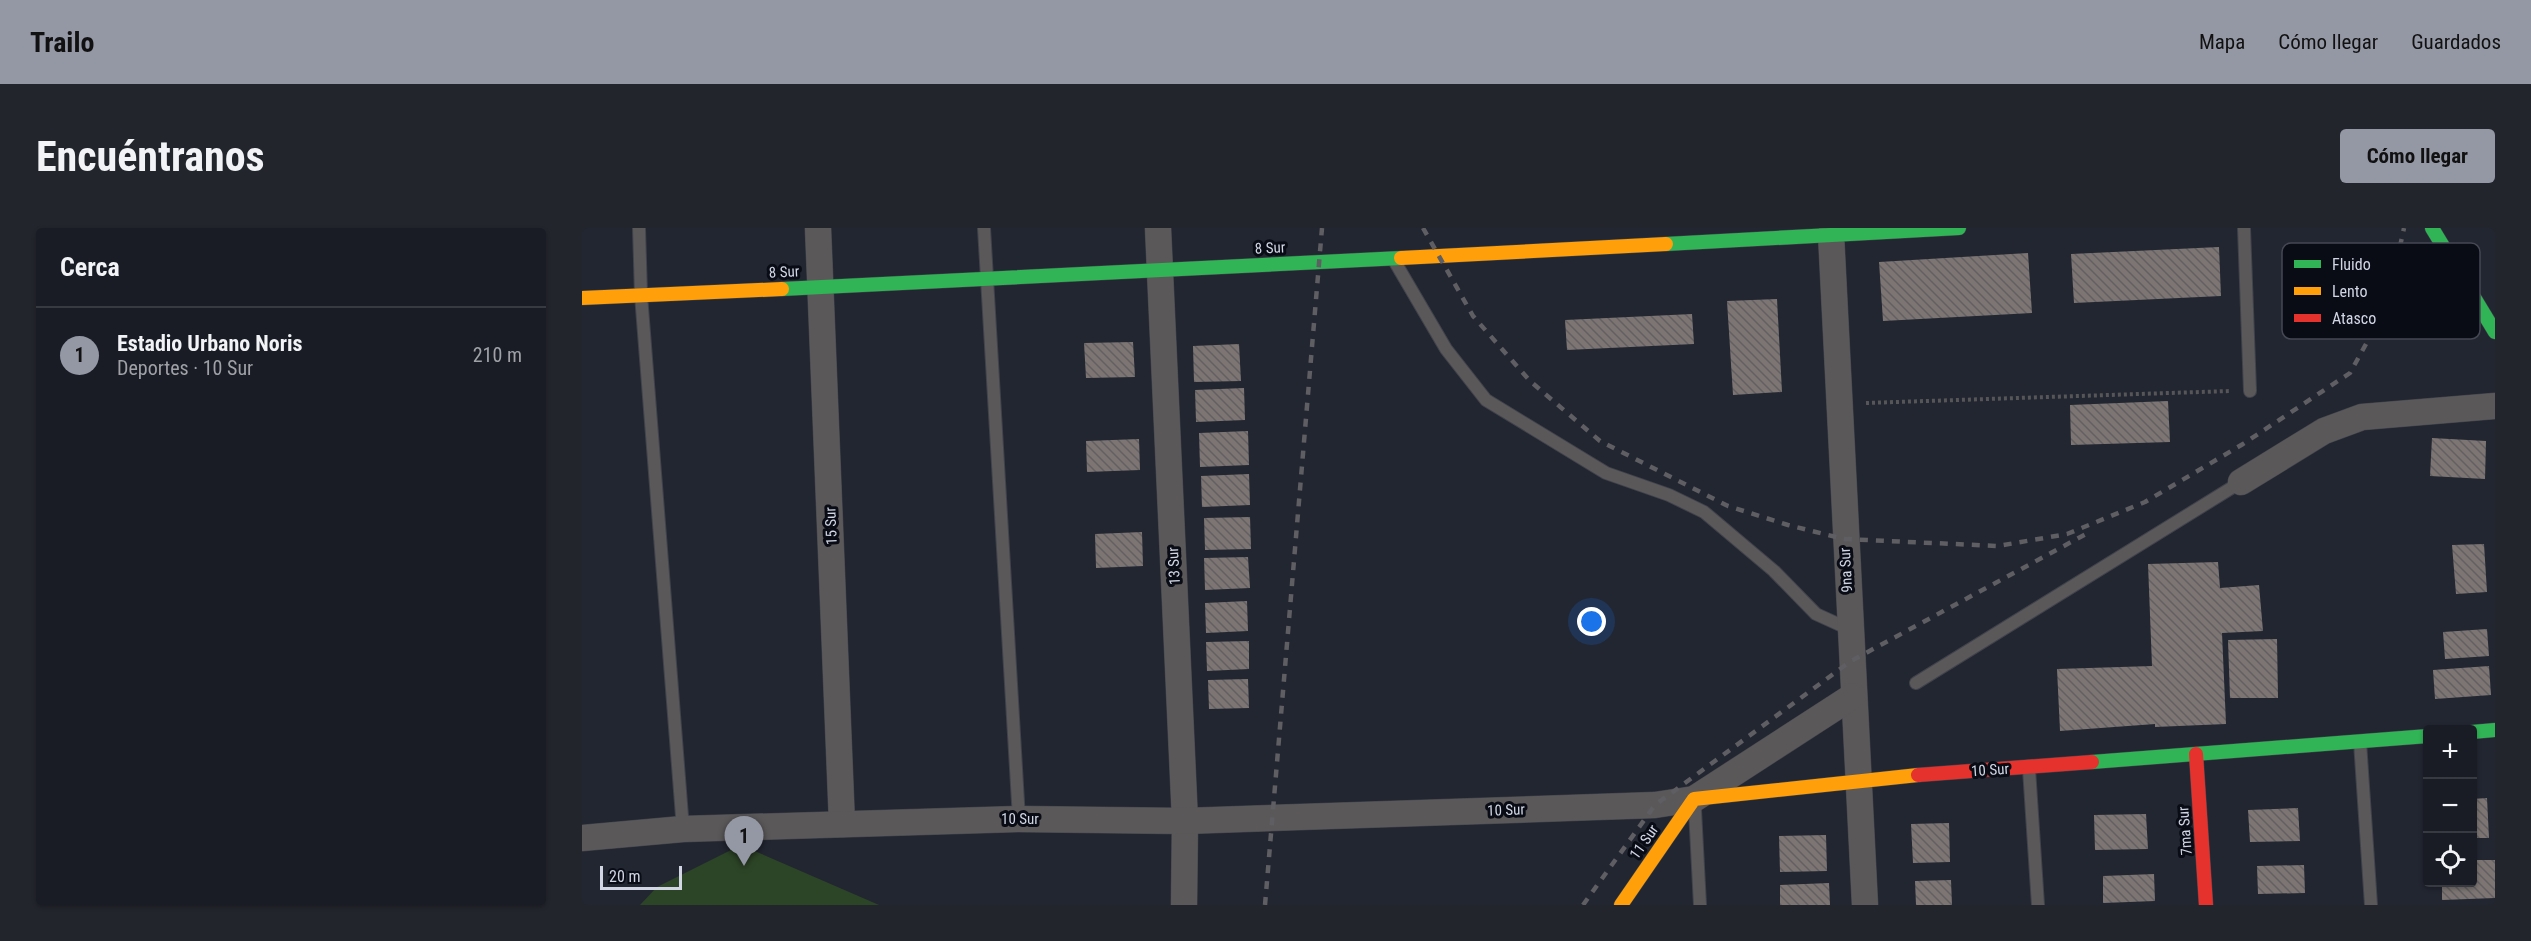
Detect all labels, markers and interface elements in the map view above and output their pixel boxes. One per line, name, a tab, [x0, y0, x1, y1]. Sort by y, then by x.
text: Trailo	[30, 26, 94, 59]
text: Mapa	[2199, 30, 2245, 54]
text: Cómo llegar	[2278, 30, 2378, 54]
text: Guardados	[2411, 30, 2501, 54]
button: Cómo llegar	[2340, 129, 2495, 183]
text: Encuéntranos	[36, 132, 265, 181]
street label: 8 Sur	[1254, 238, 1286, 258]
legend	[2282, 243, 2480, 339]
text: Cerca	[60, 252, 120, 282]
text: Fluido	[2332, 255, 2371, 274]
street label: 8 Sur	[768, 262, 800, 282]
text: Lento	[2332, 282, 2367, 301]
text: Atasco	[2332, 309, 2376, 328]
text: Estadio Urbano Noris	[117, 331, 303, 356]
text: 1	[74, 343, 85, 367]
text: 210 m	[473, 343, 522, 367]
text: Deportes · 10 Sur	[117, 356, 253, 380]
street label: 15 Sur	[821, 506, 841, 545]
street label: 13 Sur	[1164, 546, 1184, 585]
street label: 9na Sur	[1836, 547, 1856, 593]
your location	[1577, 607, 1606, 636]
map controls	[2423, 725, 2477, 887]
button: +	[2423, 725, 2477, 779]
street label: 10 Sur	[1970, 760, 2010, 780]
button: −	[2423, 779, 2477, 833]
street label: 10 Sur	[1487, 800, 1526, 820]
street label: 7ma Sur	[2174, 806, 2196, 856]
street label: 10 Sur	[1001, 810, 1039, 828]
pin: 1	[724, 816, 764, 866]
street label: 11 Sur	[1626, 821, 1662, 863]
button: locate	[2423, 833, 2477, 887]
scale bar	[600, 863, 682, 890]
text: 20 m	[609, 867, 641, 886]

